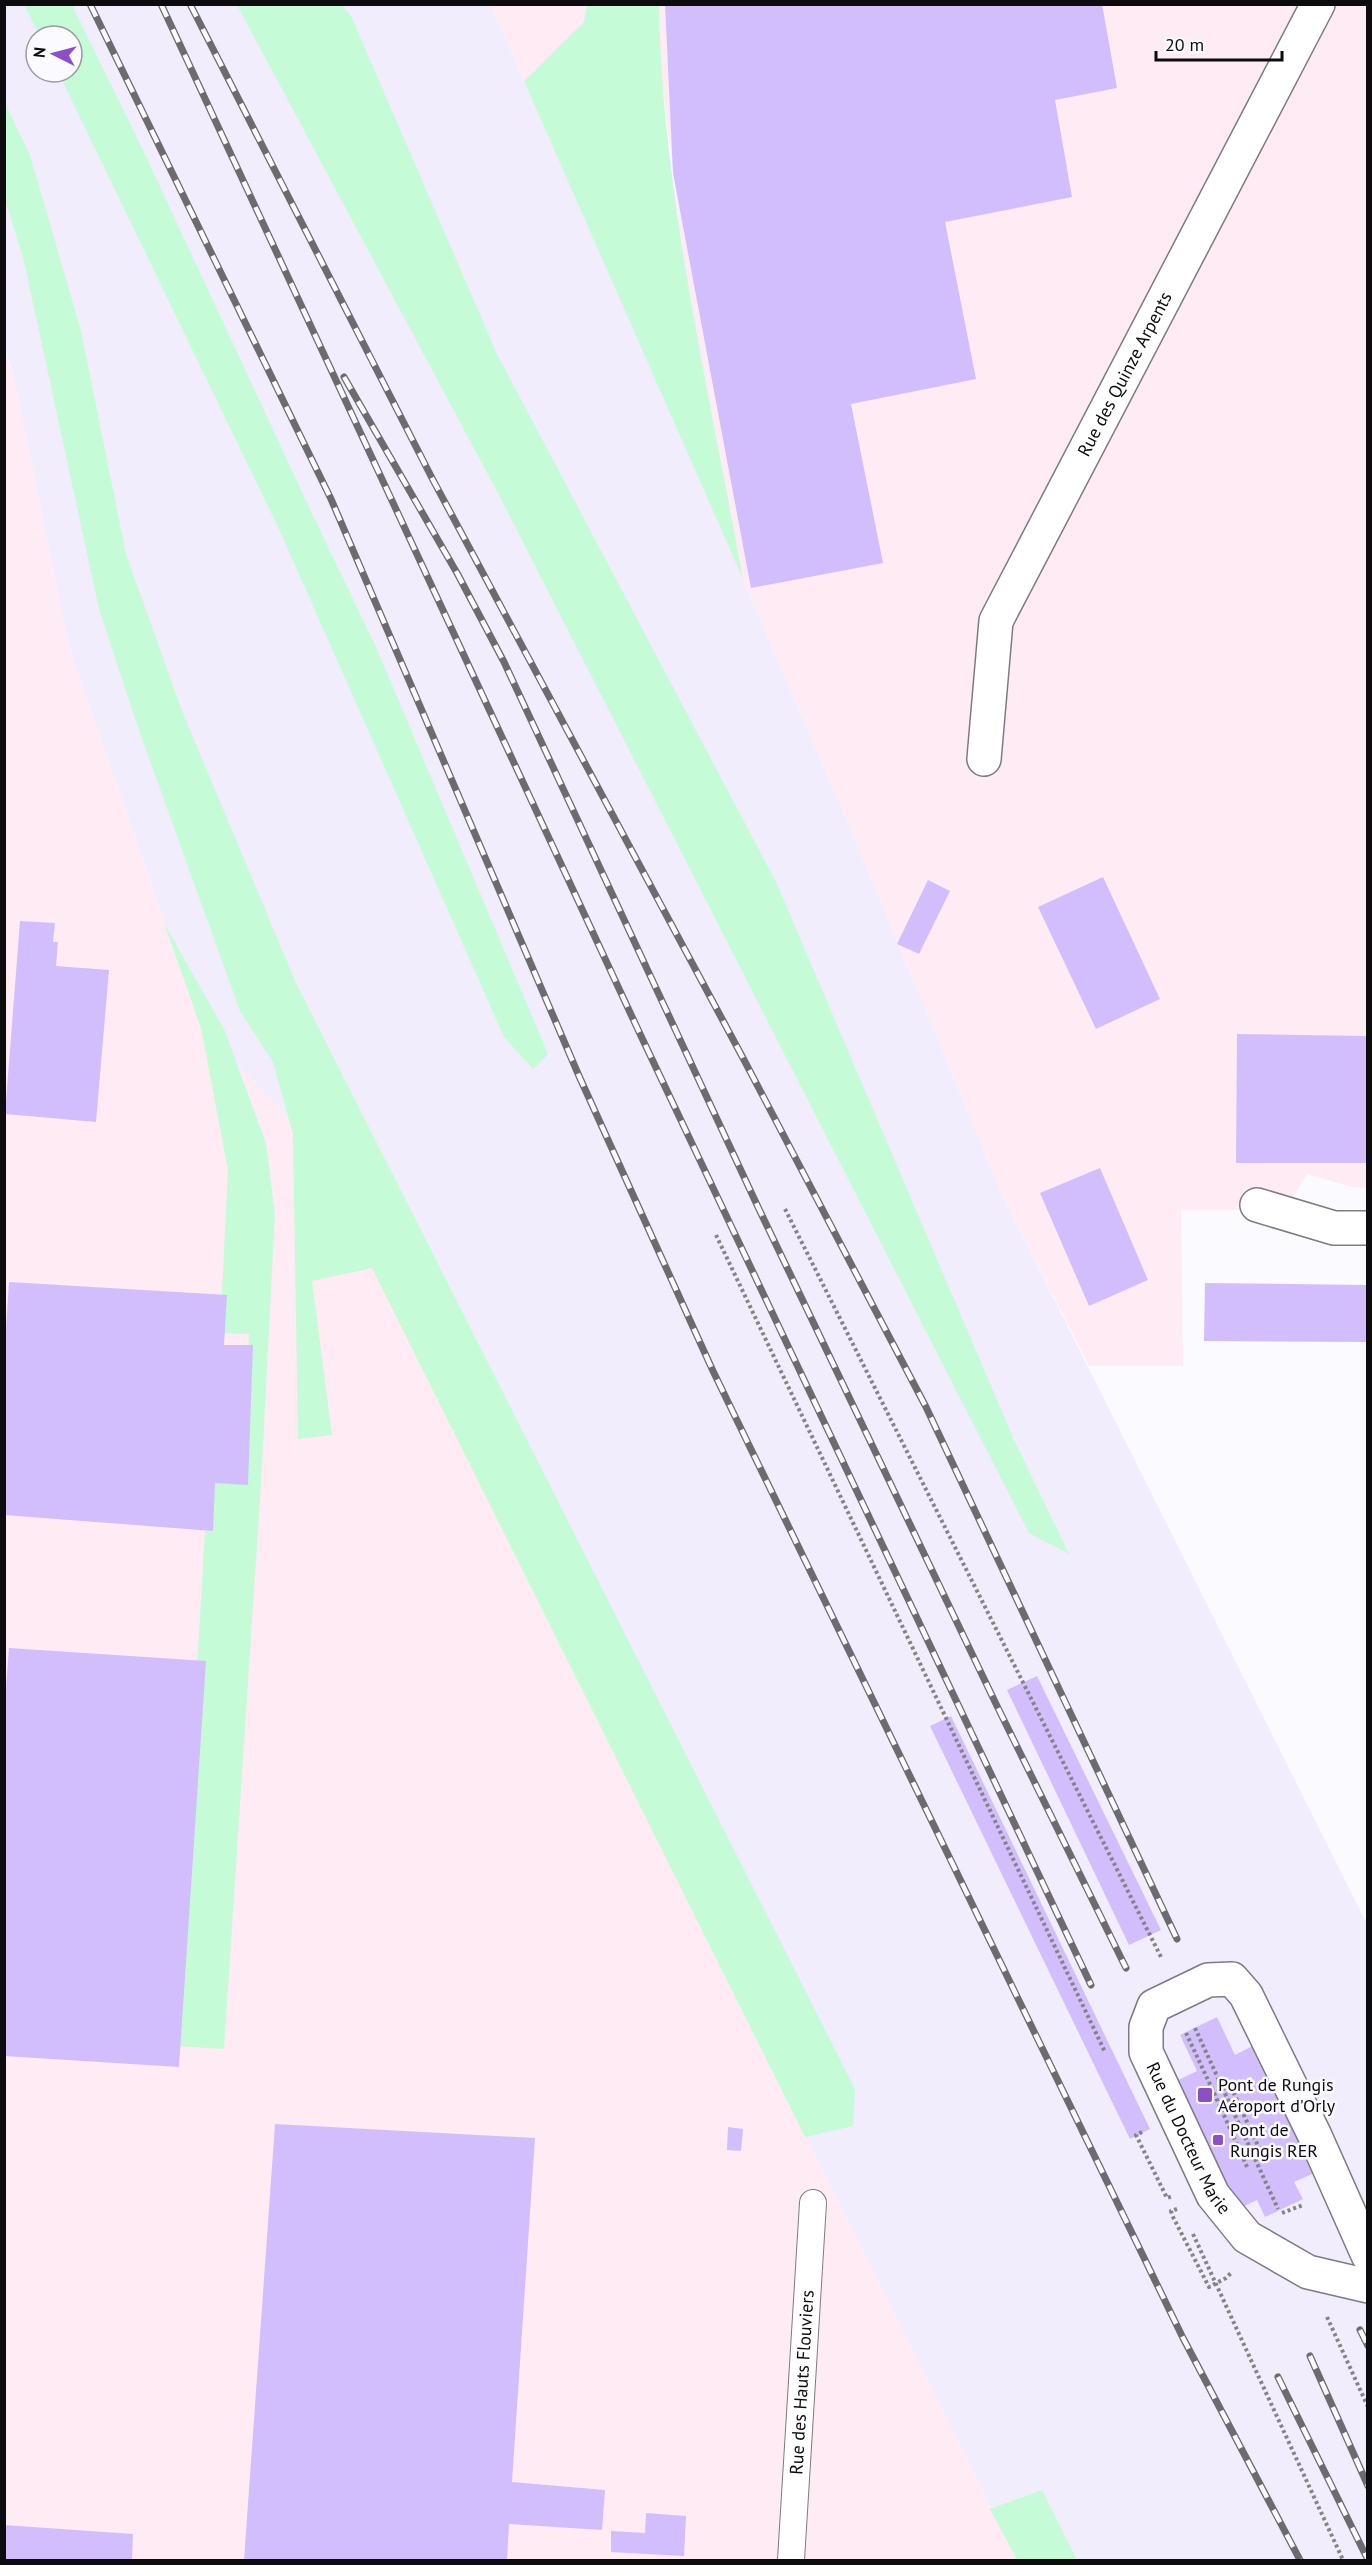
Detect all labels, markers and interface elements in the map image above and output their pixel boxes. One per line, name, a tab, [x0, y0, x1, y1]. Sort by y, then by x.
north arrow	[24, 24, 84, 84]
scale bar	[1156, 24, 1282, 62]
text: 20 m	[1165, 33, 1204, 56]
text: N	[29, 46, 50, 59]
street label: Rue des Quinze Arpents	[1072, 288, 1177, 460]
street label: Rue du Docteur Marie	[1141, 2058, 1236, 2219]
place label: Pont de Rungis Aéroport d'Orly	[1218, 2073, 1336, 2117]
marker: Pont de Rungis Aéroport d'Orly	[1196, 2086, 1214, 2104]
place label: Pont de Rungis RER	[1230, 2118, 1318, 2162]
marker: Pont de Rungis RER	[1211, 2133, 1225, 2147]
street label: Rue des Hauts Flouviers	[784, 2289, 819, 2475]

